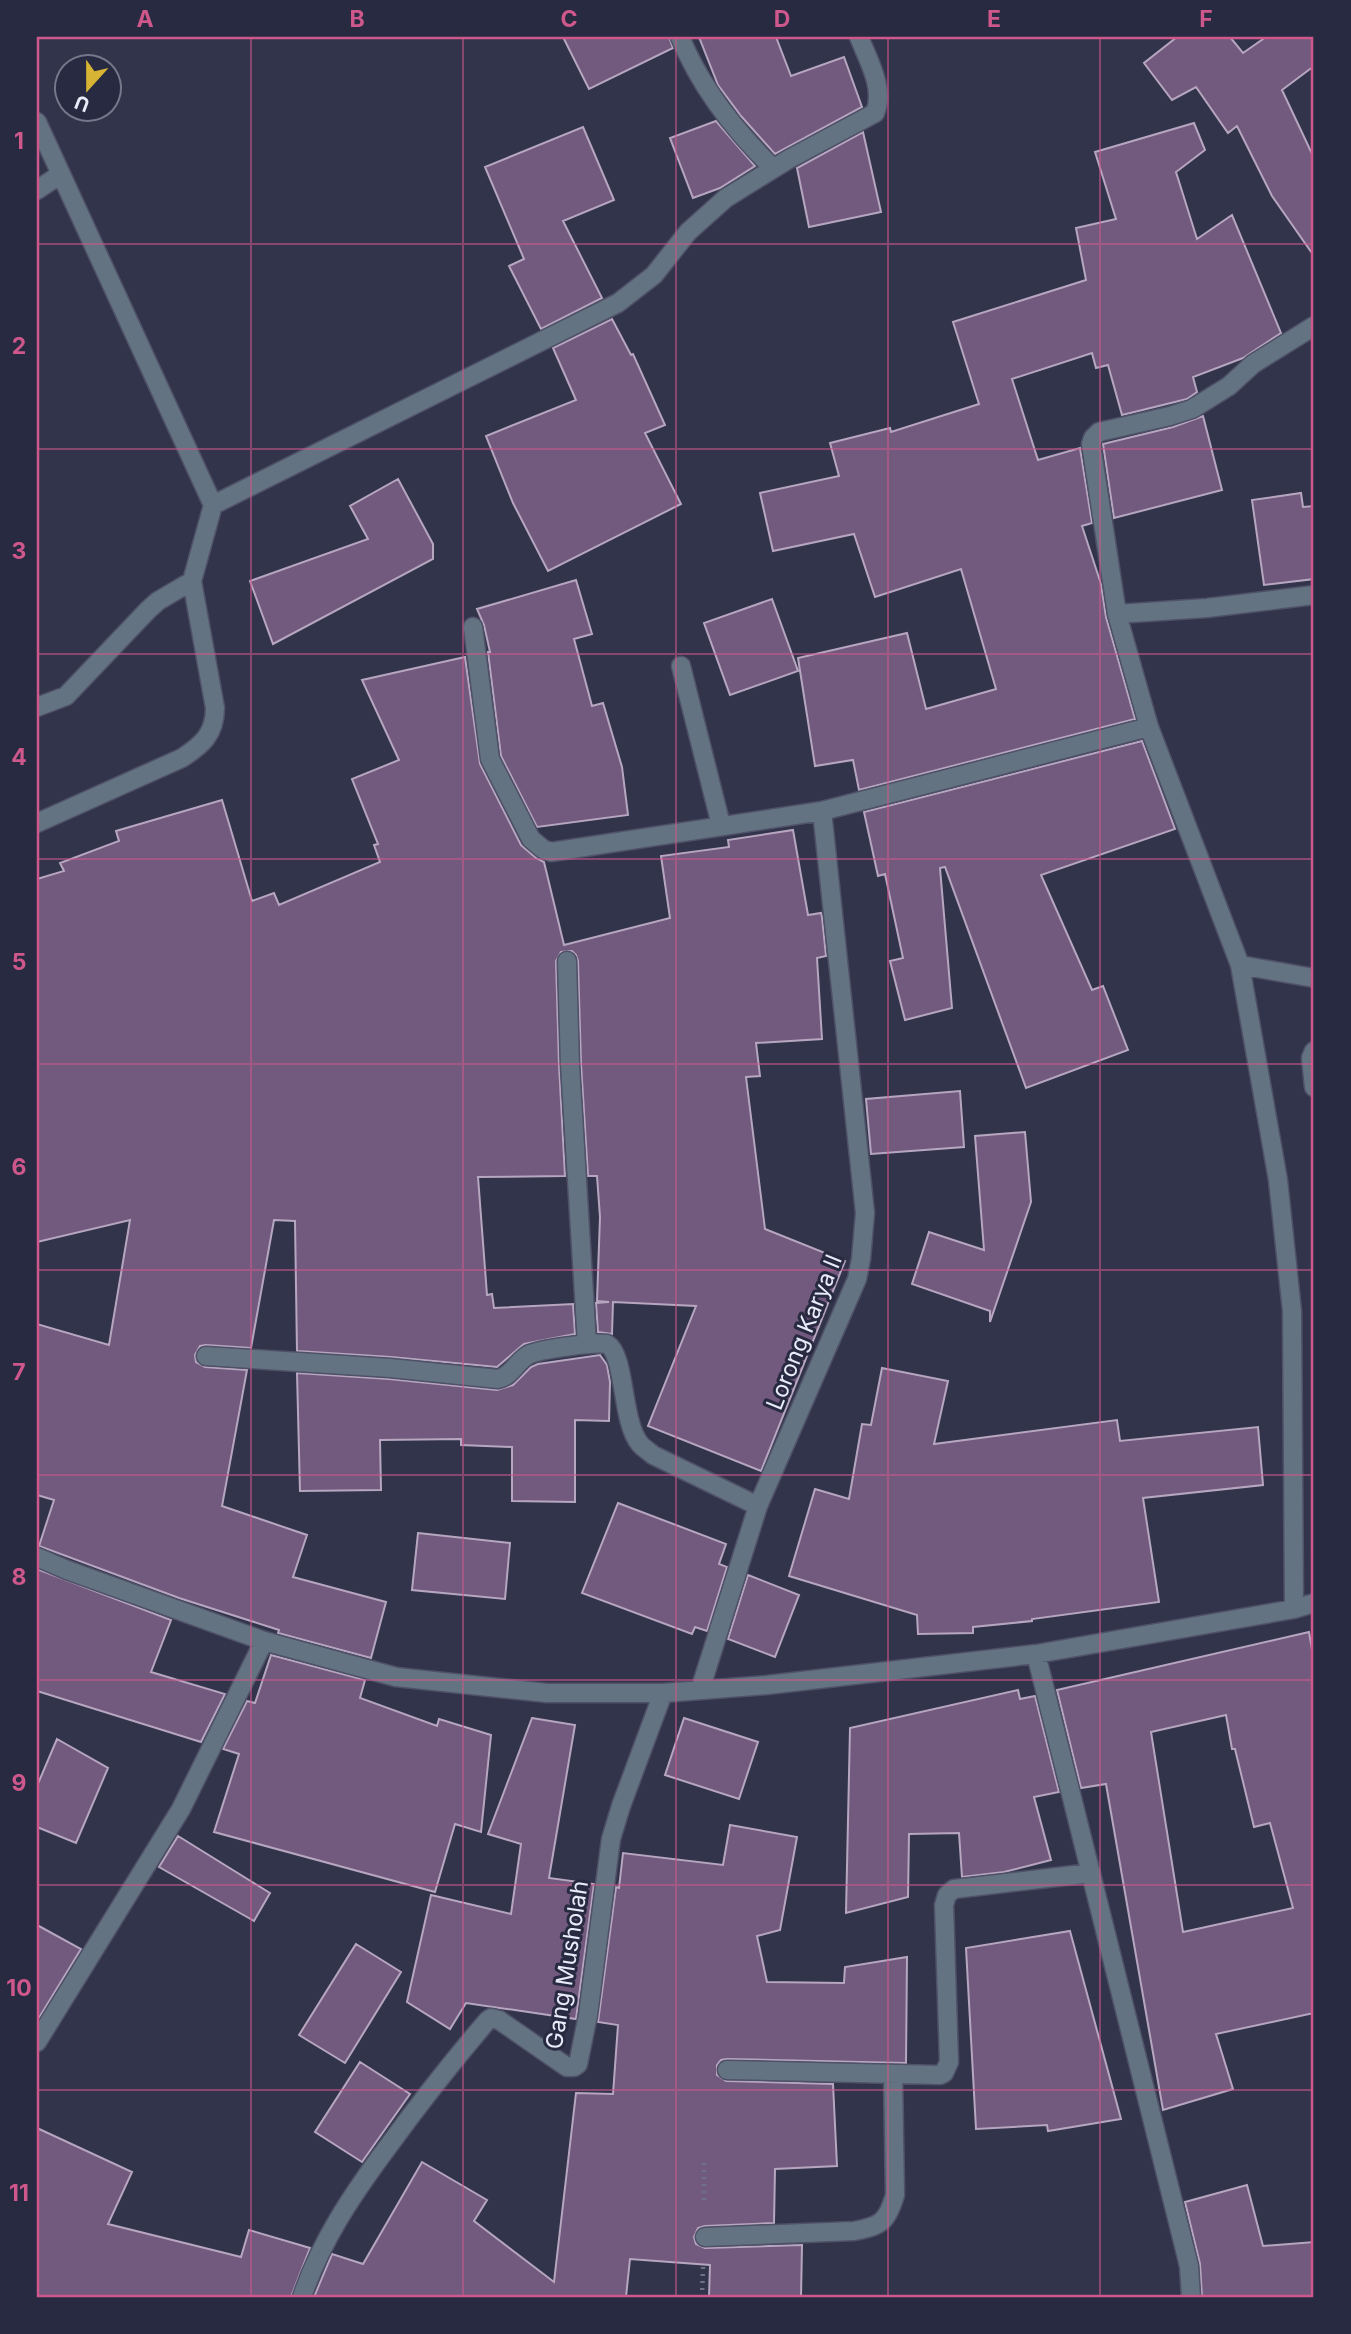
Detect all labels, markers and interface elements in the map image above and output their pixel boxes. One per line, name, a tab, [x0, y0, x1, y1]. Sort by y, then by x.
text: A	[136, 5, 154, 33]
text: B	[349, 5, 365, 33]
text: C	[560, 5, 578, 33]
text: D	[774, 5, 790, 33]
text: E	[987, 5, 1001, 33]
text: F	[1199, 5, 1213, 33]
north arrow	[52, 52, 122, 122]
text: U	[71, 90, 93, 117]
text: 1	[14, 127, 24, 155]
text: 2	[12, 332, 26, 360]
text: 3	[12, 537, 26, 565]
text: 4	[11, 743, 27, 771]
text: 5	[12, 948, 26, 976]
text: 6	[12, 1153, 26, 1181]
street label: Lorong Karya II	[760, 1250, 848, 1414]
text: 7	[12, 1358, 26, 1386]
text: 8	[12, 1563, 26, 1591]
text: 9	[12, 1769, 26, 1797]
street label: Gang Musholah	[540, 1879, 594, 2051]
text: 10	[6, 1974, 32, 2002]
text: 11	[9, 2179, 29, 2207]

